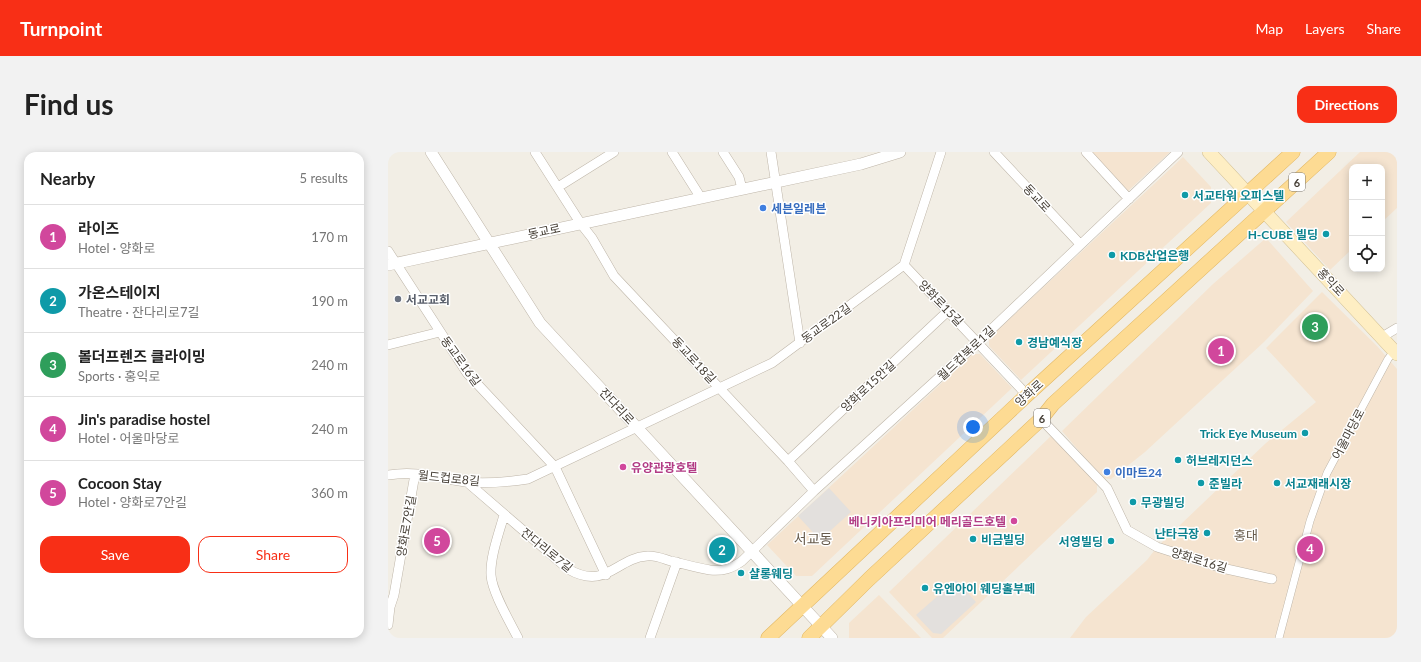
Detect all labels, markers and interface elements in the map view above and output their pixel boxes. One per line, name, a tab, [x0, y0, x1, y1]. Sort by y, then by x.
text: Turnpoint	[20, 17, 102, 40]
text: Map	[1255, 20, 1283, 37]
text: Layers	[1305, 20, 1345, 37]
text: Share	[1367, 20, 1401, 37]
button: Directions	[1297, 86, 1397, 123]
text: Find us	[24, 87, 114, 121]
map controls	[1349, 164, 1385, 272]
button: +	[1349, 164, 1385, 200]
text: Nearby	[40, 168, 95, 189]
text: 5 results	[300, 170, 348, 186]
road number: 6	[1289, 173, 1305, 191]
street label: 동교로	[1020, 181, 1054, 215]
place label: 서교타워 오피스텔	[1193, 188, 1284, 203]
marker: 서교타워 오피스텔	[1180, 190, 1190, 200]
button: −	[1349, 200, 1385, 236]
place label: 세븐일레븐	[771, 201, 826, 216]
marker: 세븐일레븐	[758, 203, 768, 213]
text: 라이즈	[78, 219, 119, 237]
street label: 동교로	[526, 220, 562, 242]
place label: H-CUBE 빌딩	[1248, 227, 1318, 242]
text: 1	[49, 229, 57, 245]
text: 170 m	[311, 229, 348, 245]
marker: H-CUBE 빌딩	[1321, 229, 1331, 239]
button: locate	[1349, 236, 1385, 272]
text: Hotel · 양화로	[78, 240, 155, 256]
place label: KDB산업은행	[1120, 248, 1189, 263]
marker: KDB산업은행	[1107, 250, 1117, 260]
street label: 홍익로	[1314, 265, 1348, 299]
street label: 양화로15길	[915, 277, 967, 329]
text: 가온스테이지	[78, 283, 161, 301]
place label: 서교교회	[406, 292, 450, 307]
text: 2	[49, 293, 57, 309]
text: 190 m	[311, 293, 348, 309]
marker: 서교교회	[393, 294, 403, 304]
street label: 동교로22길	[798, 300, 854, 346]
text: Theatre · 잔다리로7길	[78, 304, 199, 320]
pin: 3	[1302, 312, 1328, 342]
street label: 월드컵북로1길	[934, 323, 998, 383]
street label: 동교로16길	[438, 333, 484, 389]
street label: 동교로18길	[669, 334, 719, 386]
place label: 경남예식장	[1027, 335, 1082, 350]
pin: 1	[1208, 336, 1234, 366]
marker: 경남예식장	[1014, 337, 1024, 347]
text: 볼더프렌즈 클라이밍	[78, 347, 206, 365]
text: 3	[49, 357, 57, 373]
text: 240 m	[311, 357, 348, 373]
street label: 양화로15안길	[838, 357, 898, 415]
text: Sports · 홍익로	[78, 368, 161, 384]
street label: 양화로	[1012, 376, 1046, 410]
street label: 잔다리로	[596, 385, 638, 427]
street label: 어울마당로	[1328, 406, 1368, 462]
road number: 6	[1034, 409, 1050, 427]
text: Jin's paradise hostel	[78, 410, 210, 428]
your location	[963, 417, 983, 437]
text: 4	[49, 421, 57, 437]
text: 240 m	[311, 421, 348, 437]
place label: Trick Eye Museum	[1200, 426, 1297, 441]
marker: Trick Eye Museum	[1300, 428, 1310, 438]
text: Hotel · 어울마당로	[78, 430, 179, 446]
place label: 허브레지던스	[1186, 453, 1252, 468]
marker: 허브레지던스	[1173, 455, 1183, 465]
place label: 유양관광호텔	[631, 460, 697, 475]
marker: 유양관광호텔	[618, 462, 628, 472]
place label: 이마트24	[1115, 465, 1162, 480]
street label: 월드컵로8길	[417, 467, 481, 489]
marker: 이마트24	[1102, 467, 1112, 477]
text: Cocoon Stay	[78, 474, 162, 492]
place label: 준빌라	[1209, 476, 1242, 491]
place label: 서교재래시장	[1285, 476, 1351, 491]
marker: 준빌라	[1196, 478, 1206, 488]
marker: 서교재래시장	[1272, 478, 1282, 488]
text: 5	[49, 485, 57, 501]
text: 360 m	[311, 485, 348, 501]
text: Hotel · 양화로7안길	[78, 494, 187, 510]
street label: 양화로7안길	[393, 494, 419, 558]
place label: 무광빌딩	[1141, 495, 1185, 510]
marker: 무광빌딩	[1128, 497, 1138, 507]
place label: 베니키아프리미어 메리골드호텔	[849, 514, 1006, 529]
marker: 베니키아프리미어 메리골드호텔	[1009, 516, 1019, 526]
street label: 잔다리로7길	[518, 525, 576, 575]
pin: 5	[424, 526, 450, 556]
place label: 난타극장	[1155, 526, 1199, 541]
district label: 홍대	[1234, 527, 1258, 543]
marker: 난타극장	[1202, 528, 1212, 538]
district label: 서교동	[794, 530, 832, 547]
place label: 비금빌딩	[981, 532, 1025, 547]
marker: 비금빌딩	[968, 534, 978, 544]
place label: 서영빌딩	[1059, 534, 1103, 549]
pin: 4	[1297, 534, 1323, 564]
pin: 2	[709, 535, 735, 565]
button: Save	[40, 536, 190, 573]
button: Share	[198, 536, 348, 573]
marker: 서영빌딩	[1106, 536, 1116, 546]
street label: 양화로16길	[1169, 544, 1229, 576]
place label: 샬롱웨딩	[749, 566, 793, 581]
marker: 샬롱웨딩	[736, 568, 746, 578]
place label: 유엔아이 웨딩홀부페	[933, 581, 1035, 596]
marker: 유엔아이 웨딩홀부페	[920, 583, 930, 593]

